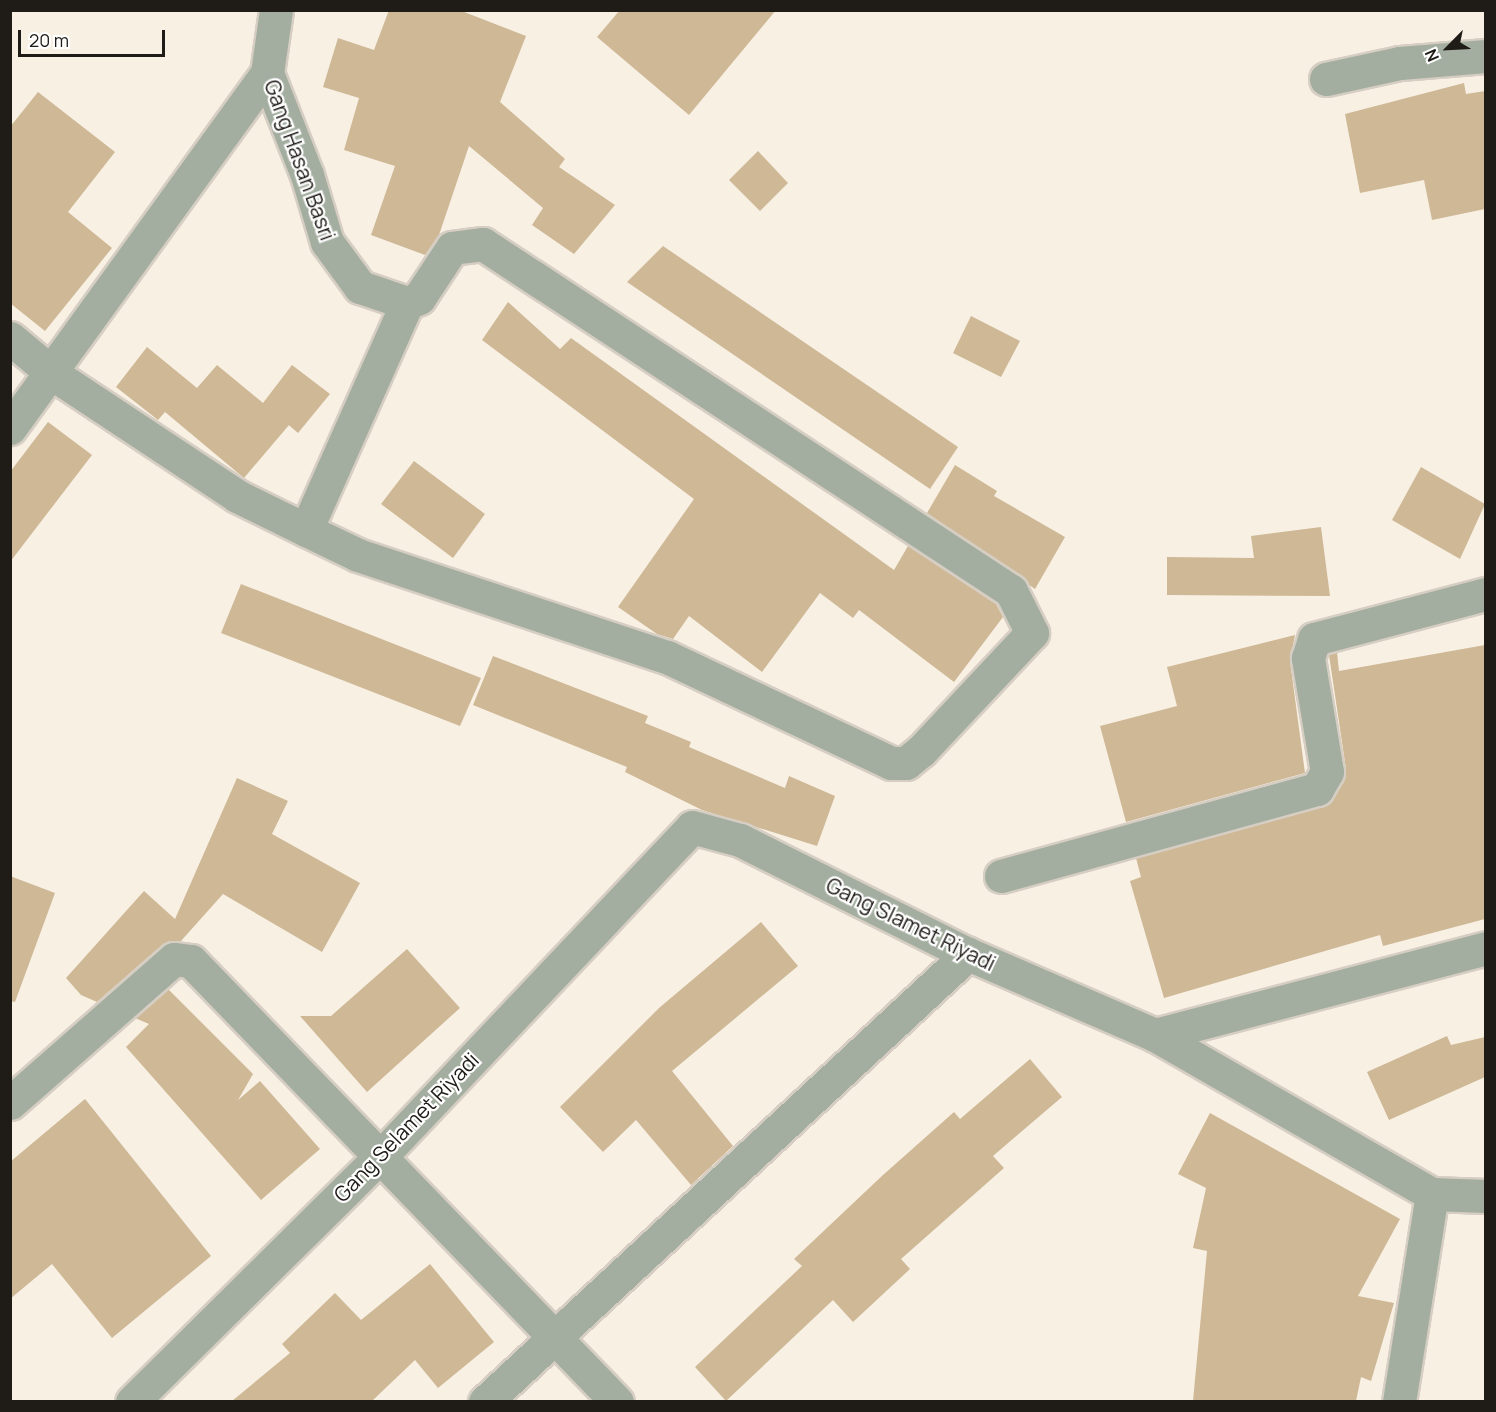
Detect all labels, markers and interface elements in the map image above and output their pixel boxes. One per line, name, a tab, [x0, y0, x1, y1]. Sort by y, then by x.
scale bar	[21, 18, 168, 56]
north arrow	[1418, 18, 1478, 78]
text: 20 m	[29, 28, 69, 52]
text: N	[1419, 46, 1444, 65]
street label: Gang Hasan Basri	[259, 76, 341, 244]
street label: Gang Slamet Riyadi	[822, 872, 1000, 976]
street label: Gang Selamet Riyadi	[328, 1047, 484, 1207]

